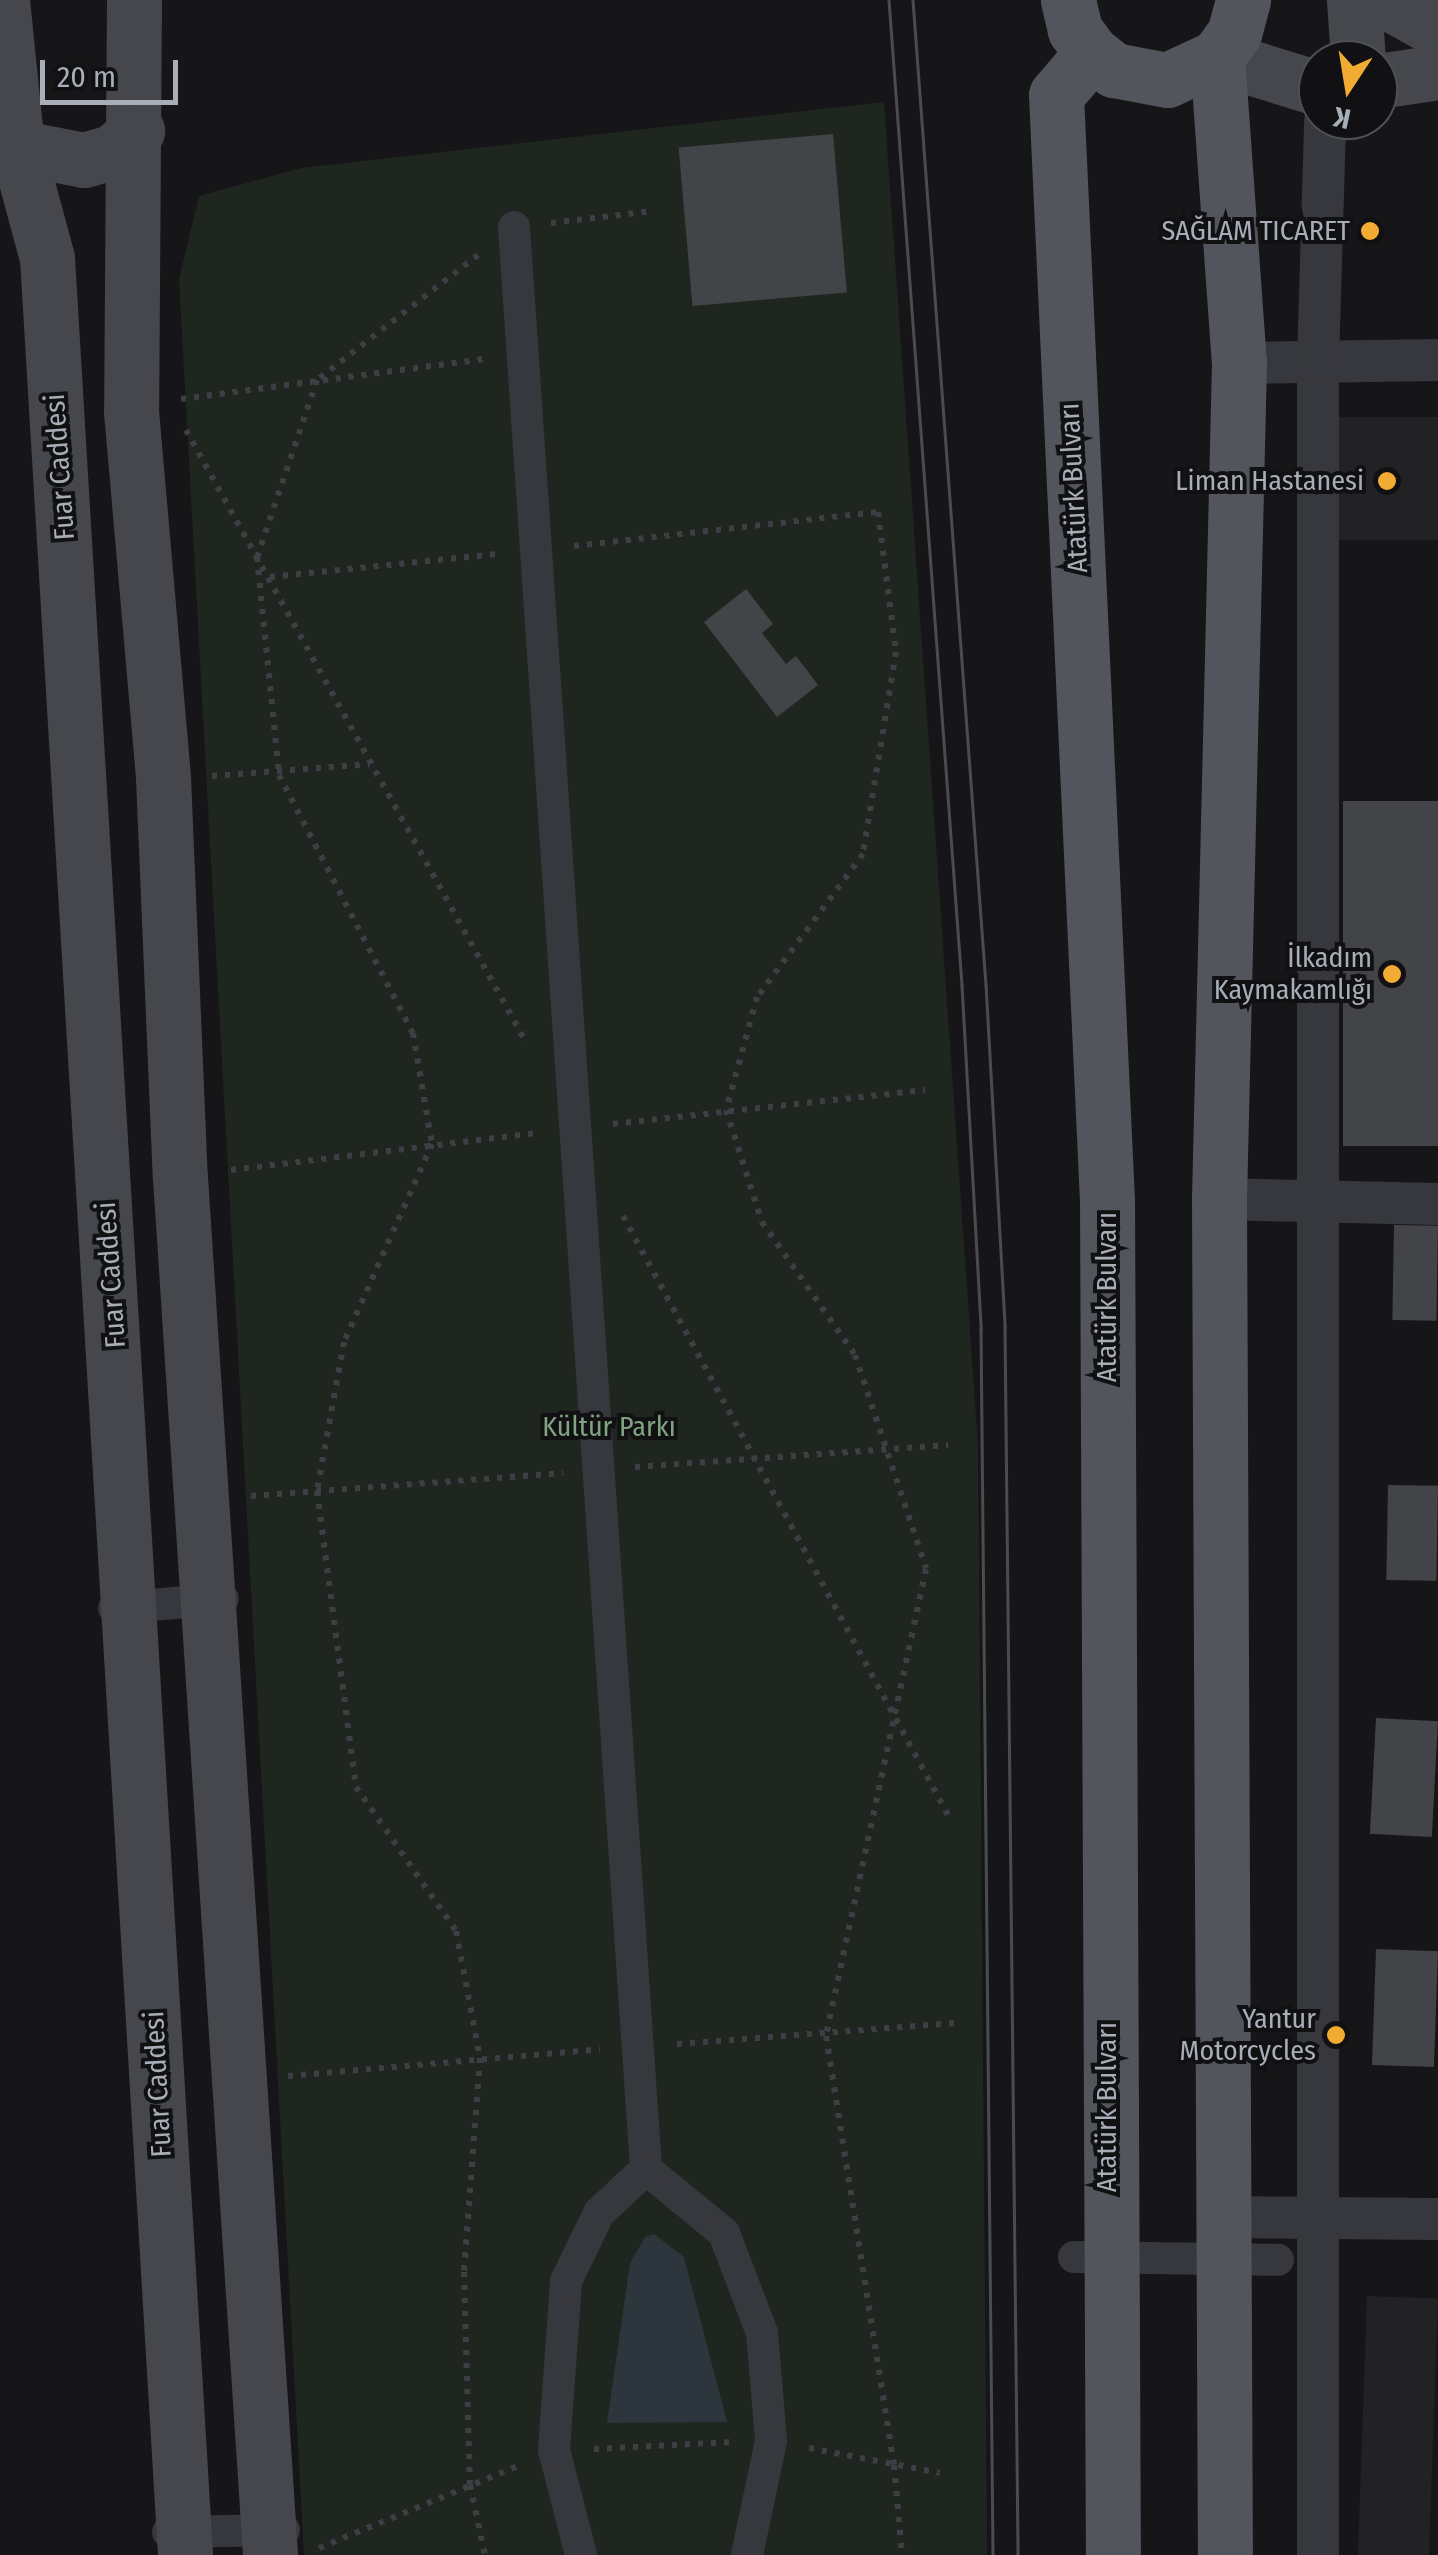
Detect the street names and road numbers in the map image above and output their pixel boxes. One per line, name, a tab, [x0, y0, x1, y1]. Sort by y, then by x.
street label: Fuar Caddesi	[38, 393, 82, 541]
street label: Atatürk Bulvarı	[1053, 402, 1095, 574]
street label: Fuar Caddesi	[89, 1201, 133, 1349]
street label: Atatürk Bulvarı	[1090, 1212, 1124, 1382]
street label: Fuar Caddesi	[137, 2010, 179, 2158]
street label: Atatürk Bulvarı	[1090, 2022, 1124, 2192]

